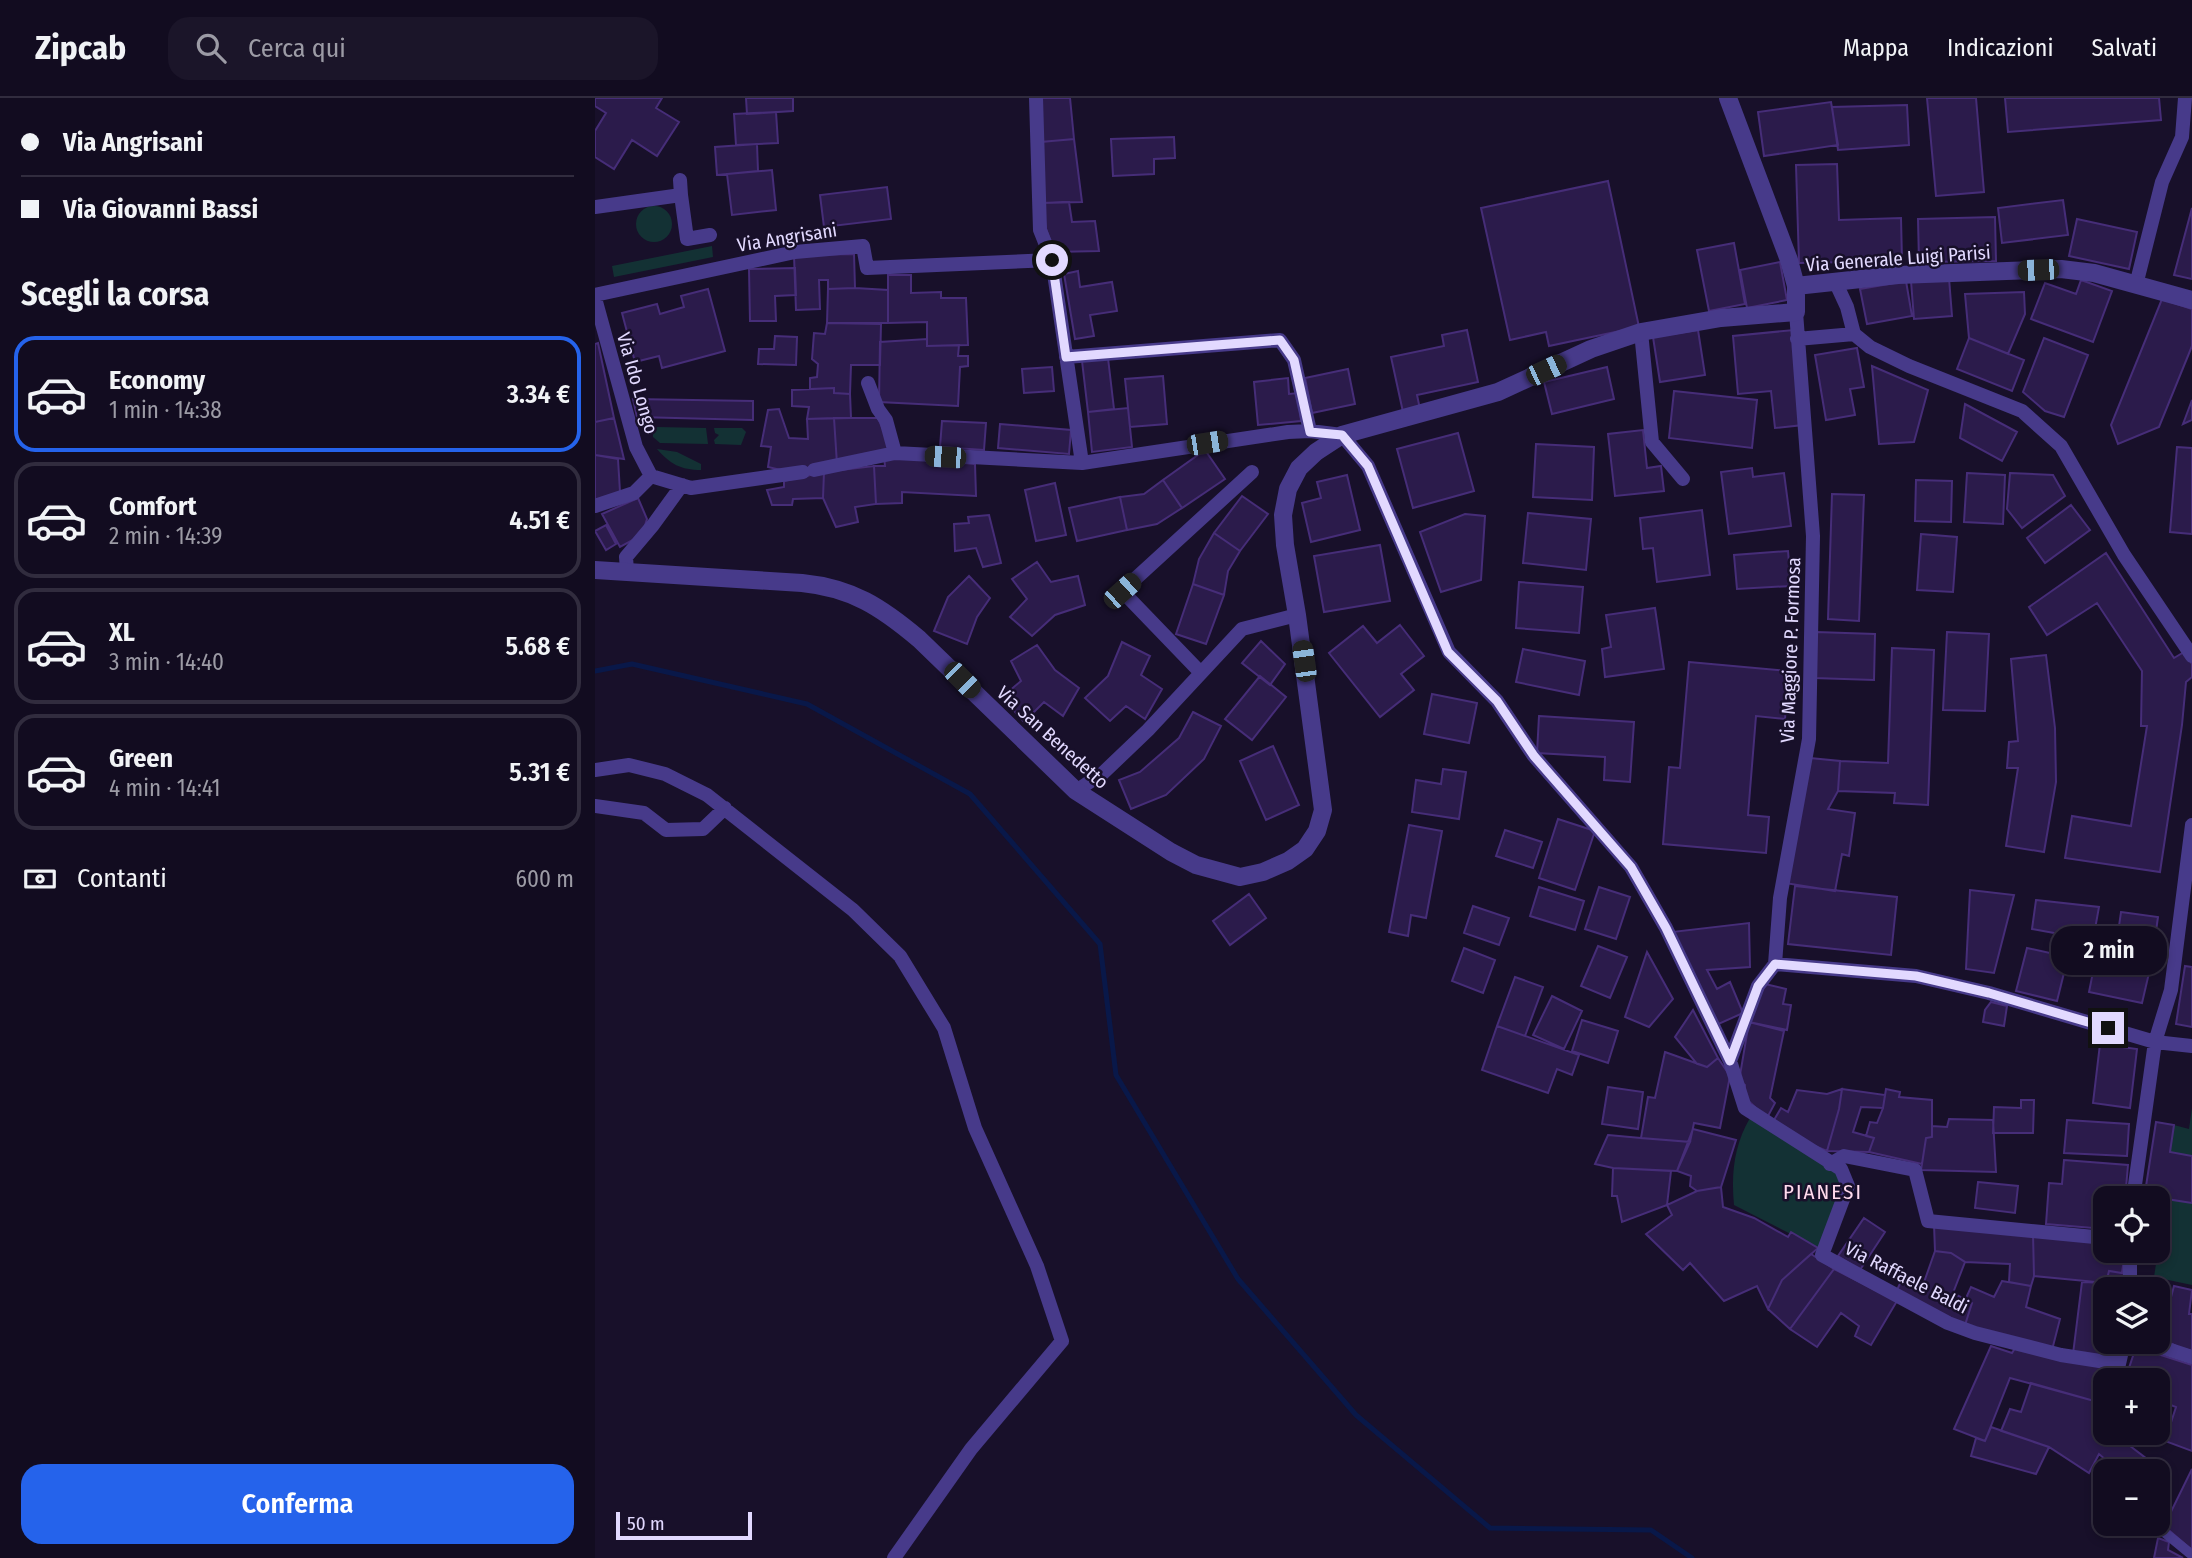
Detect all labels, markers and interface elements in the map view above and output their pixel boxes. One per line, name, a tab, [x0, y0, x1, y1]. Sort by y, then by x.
search box	[168, 17, 658, 80]
text: Zipcab	[35, 28, 126, 68]
icon: search	[192, 29, 230, 67]
text: Cerca qui	[248, 33, 346, 64]
text: Mappa	[1843, 34, 1909, 62]
text: Indicazioni	[1947, 34, 2053, 62]
text: Salvati	[2091, 34, 2157, 62]
text: Via Angrisani	[63, 127, 203, 158]
text: Via Giovanni Bassi	[63, 194, 258, 225]
street label: Via Angrisani	[736, 218, 839, 257]
street label: Via Generale Luigi Parisi	[1805, 241, 1991, 276]
route start	[1036, 244, 1068, 276]
car	[2017, 259, 2060, 281]
text: Scegli la corsa	[21, 275, 209, 313]
street label: Via Ido Longo	[612, 330, 663, 437]
car	[1523, 352, 1570, 388]
icon: car	[25, 363, 88, 426]
text: Economy	[109, 365, 205, 396]
text: 3.34 €	[507, 379, 570, 410]
text: 1 min · 14:38	[109, 396, 222, 424]
car	[1185, 429, 1230, 457]
car	[924, 445, 967, 469]
icon: car	[25, 489, 88, 552]
text: Comfort	[109, 491, 197, 522]
text: 4.51 €	[509, 505, 570, 536]
text: 2 min · 14:39	[109, 522, 222, 550]
street label: Via Maggiore P. Formosa	[1776, 557, 1805, 743]
car	[1100, 569, 1145, 613]
icon: car	[25, 615, 88, 678]
text: XL	[109, 617, 135, 648]
text: 5.68 €	[505, 631, 570, 662]
car	[1291, 639, 1318, 683]
text: 3 min · 14:40	[109, 648, 224, 676]
car	[940, 658, 985, 702]
street label: Via San Benedetto	[992, 681, 1113, 794]
icon: car	[25, 741, 88, 804]
text: Green	[109, 743, 173, 774]
text: 5.31 €	[509, 757, 570, 788]
text: 4 min · 14:41	[109, 774, 221, 802]
icon: cash	[21, 860, 59, 898]
text: Contanti	[77, 863, 167, 894]
text: 600 m	[516, 865, 574, 893]
callout: 2 min	[2050, 926, 2166, 976]
text: 2 min	[2083, 936, 2135, 964]
route end	[2092, 1012, 2124, 1044]
district label: PIANESI	[1783, 1179, 1863, 1205]
map controls	[2093, 1186, 2170, 1536]
button: locate	[2093, 1186, 2170, 1263]
street label: Via Raffaele Baldi	[1841, 1236, 1972, 1319]
button: layers	[2093, 1277, 2170, 1354]
button: +	[2093, 1368, 2170, 1445]
button: −	[2093, 1459, 2170, 1536]
button: Conferma	[21, 1464, 574, 1544]
scale bar	[616, 1509, 753, 1541]
text: 50 m	[627, 1512, 665, 1535]

